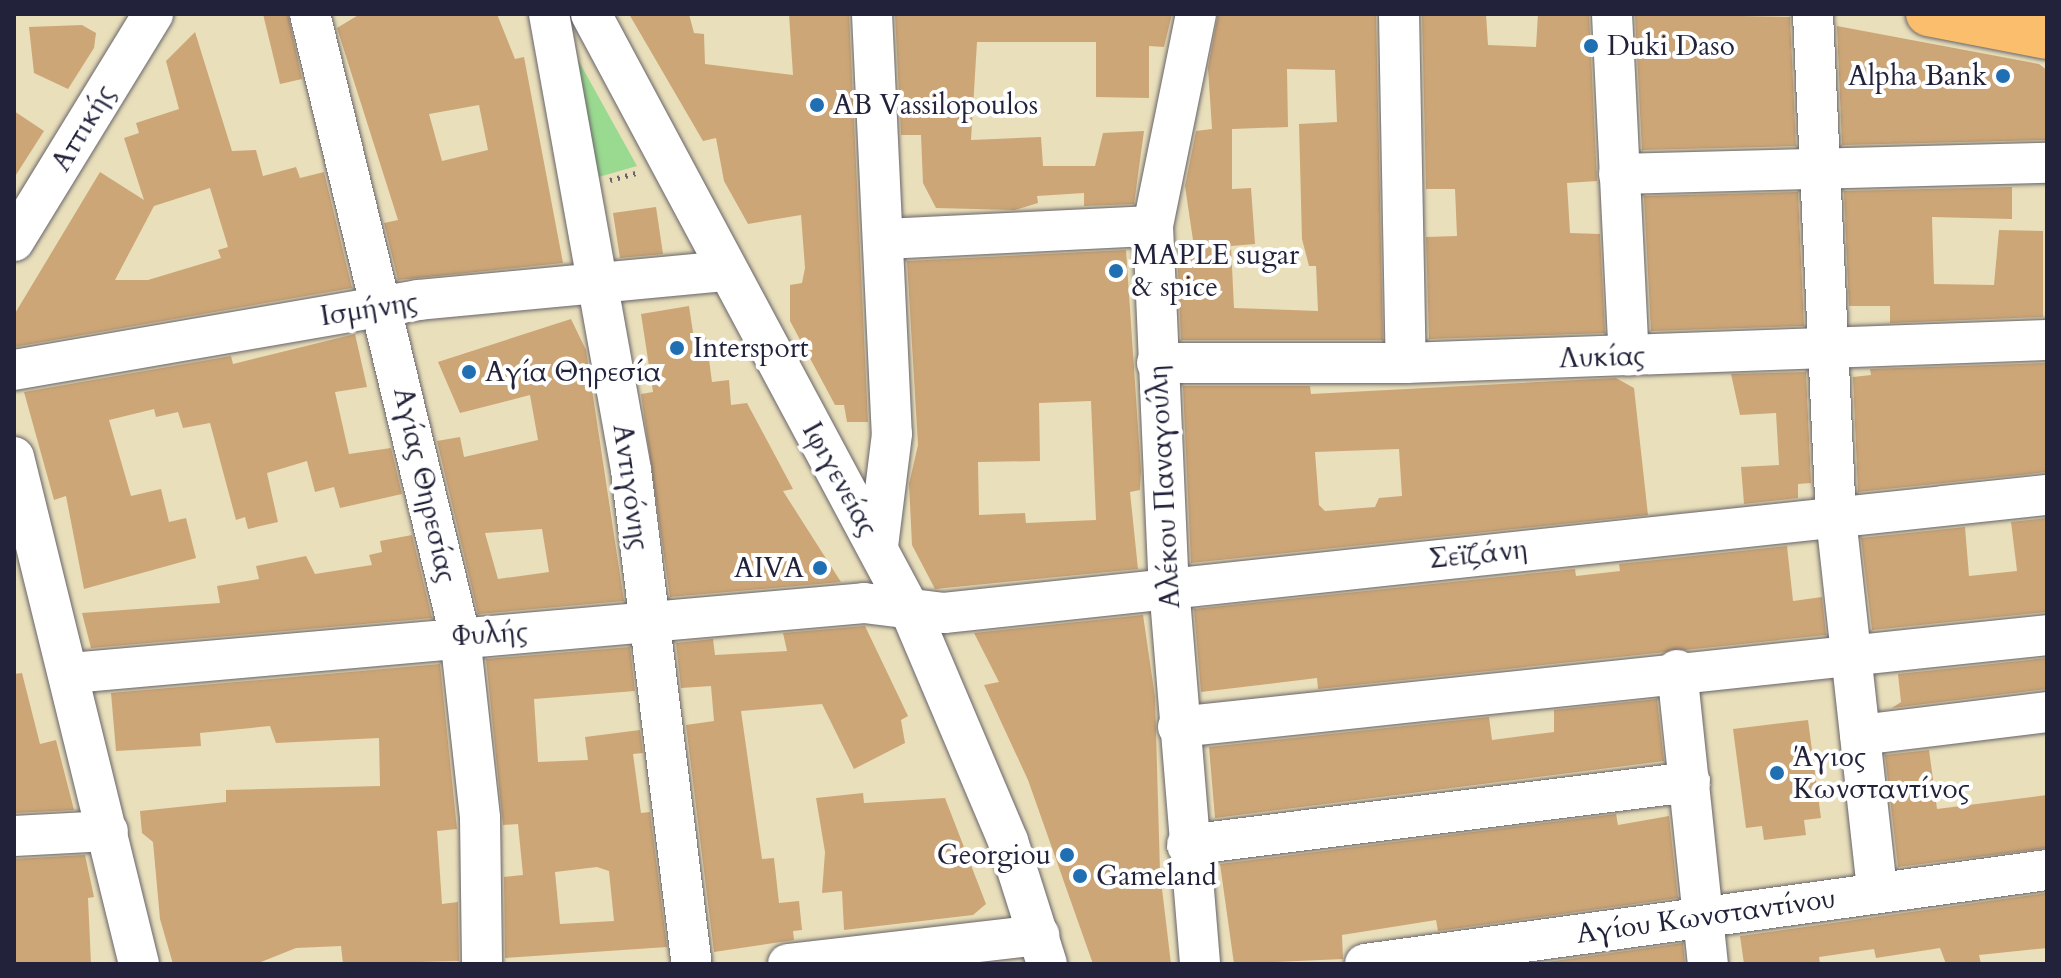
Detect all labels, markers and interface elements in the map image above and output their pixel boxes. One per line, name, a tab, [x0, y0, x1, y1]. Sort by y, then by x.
place label: Duki Daso	[1607, 29, 1735, 63]
marker: Duki Daso	[1582, 37, 1600, 55]
place label: Alpha Bank	[1848, 59, 1987, 93]
marker: Alpha Bank	[1994, 67, 2012, 85]
street label: Αττικής	[44, 79, 122, 177]
place label: AB Vassilopoulos	[833, 88, 1038, 122]
marker: AB Vassilopoulos	[808, 96, 826, 114]
place label: MAPLE sugar & spice	[1132, 238, 1299, 304]
marker: MAPLE sugar & spice	[1107, 262, 1125, 280]
street label: Ισμήνης	[318, 285, 420, 333]
place label: Intersport	[693, 331, 809, 365]
marker: Intersport	[668, 339, 686, 357]
street label: Λυκίας	[1558, 339, 1646, 375]
place label: Αγία Θηρεσία	[485, 355, 661, 389]
marker: Αγία Θηρεσία	[460, 363, 478, 381]
street label: Αλέκου Παναγούλη	[1141, 364, 1187, 610]
street label: Αγίας Θηρεσίας	[386, 384, 464, 586]
street label: Ιφιγενείας	[795, 416, 885, 542]
street label: Αντιγόνης	[606, 422, 656, 552]
street label: Σεϊζάνη	[1427, 532, 1529, 576]
place label: AIVA	[734, 551, 804, 585]
marker: AIVA	[811, 559, 829, 577]
street label: Φυλής	[451, 615, 529, 653]
place label: Άγιος Κωνσταντίνος	[1793, 740, 1970, 806]
marker: Άγιος Κωνσταντίνος	[1768, 764, 1786, 782]
place label: Georgiou	[937, 838, 1051, 872]
marker: Georgiou	[1058, 846, 1076, 864]
place label: Gameland	[1096, 859, 1217, 893]
marker: Gameland	[1071, 867, 1089, 885]
street label: Αγίου Κωνσταντίνου	[1574, 881, 1838, 951]

